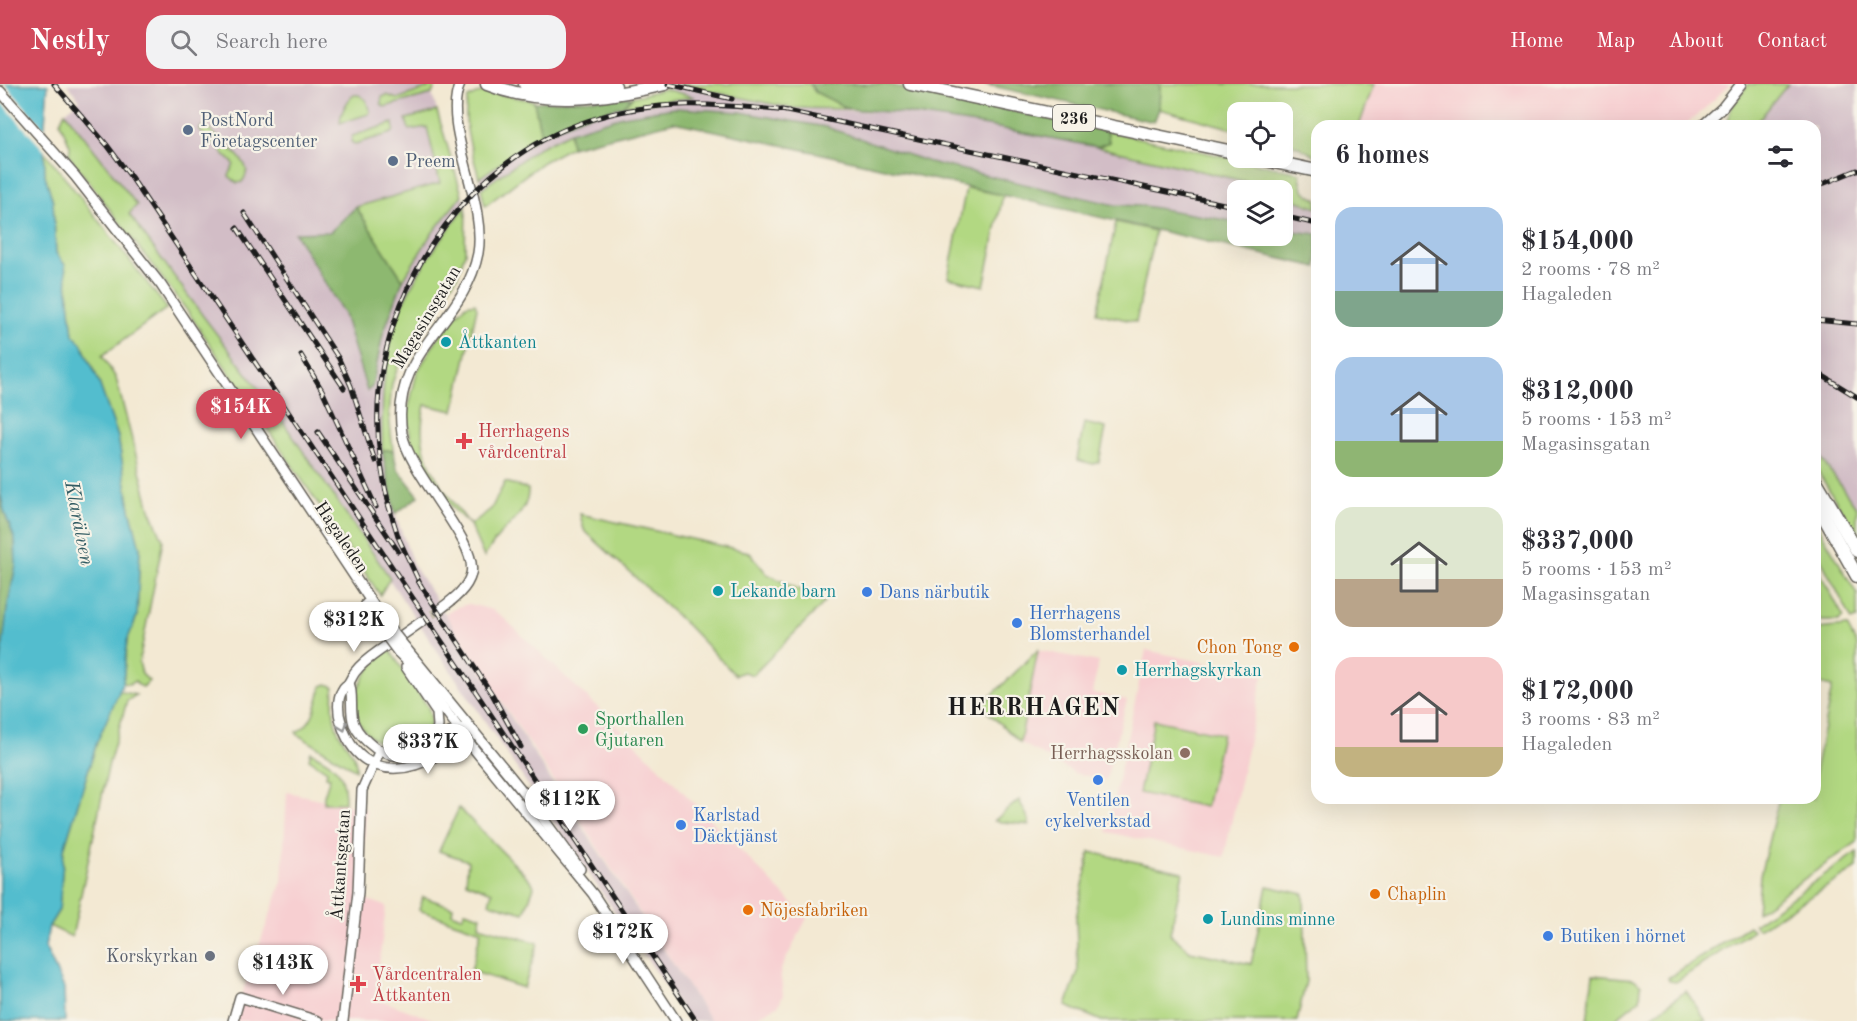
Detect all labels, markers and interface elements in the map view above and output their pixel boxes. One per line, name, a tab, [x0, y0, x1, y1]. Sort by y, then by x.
search box	[146, 15, 566, 69]
icon: search	[167, 26, 200, 59]
text: Nestly	[30, 28, 110, 56]
text: Search here	[215, 31, 328, 53]
text: Home	[1510, 31, 1563, 52]
text: Map	[1596, 31, 1635, 52]
text: About	[1668, 31, 1724, 52]
text: Contact	[1757, 31, 1827, 52]
map controls	[1227, 102, 1293, 246]
button: locate	[1227, 102, 1293, 168]
road number: 236	[1053, 105, 1095, 131]
place label: PostNord Företagscenter	[200, 112, 318, 151]
marker: PostNord Företagscenter	[181, 123, 195, 137]
icon: filters	[1764, 140, 1797, 173]
text: 6 homes	[1335, 143, 1429, 169]
place label: Preem	[405, 153, 455, 171]
marker: Preem	[386, 154, 400, 168]
button: layers	[1227, 180, 1293, 246]
text: $154,000	[1521, 229, 1634, 255]
icon: home	[1383, 231, 1455, 303]
text: 2 rooms · 78 m²	[1521, 260, 1660, 280]
street label: Magasinsgatan	[389, 263, 465, 372]
text: Hagaleden	[1521, 285, 1612, 305]
place label: Åttkanten	[458, 329, 537, 352]
marker: Åttkanten	[439, 335, 453, 349]
text: $312,000	[1521, 379, 1634, 405]
icon: home	[1383, 381, 1455, 453]
pin: $154K	[199, 389, 283, 440]
text: $154K	[210, 398, 272, 418]
text: 5 rooms · 153 m²	[1521, 410, 1671, 430]
place label: Herrhagens vårdcentral	[478, 423, 570, 462]
marker: Herrhagens vårdcentral	[455, 432, 473, 450]
text: Magasinsgatan	[1521, 435, 1650, 455]
water label: Klarälven	[60, 478, 96, 567]
street label: Hagaleden	[311, 498, 372, 577]
text: $337,000	[1521, 529, 1634, 555]
icon: home	[1383, 531, 1455, 603]
text: 5 rooms · 153 m²	[1521, 560, 1671, 580]
place label: Lekande barn	[730, 583, 837, 601]
marker: Lekande barn	[711, 584, 725, 598]
place label: Dans närbutik	[879, 584, 990, 602]
marker: Dans närbutik	[860, 585, 874, 599]
text: Magasinsgatan	[1521, 585, 1650, 605]
pin: $312K	[312, 602, 396, 653]
place label: Herrhagens Blomsterhandel	[1029, 605, 1150, 644]
text: $312K	[323, 611, 385, 631]
marker: Herrhagens Blomsterhandel	[1010, 616, 1024, 630]
place label: Chon Tong	[1196, 639, 1282, 657]
marker: Chon Tong	[1287, 640, 1301, 654]
place label: Herrhagskyrkan	[1134, 662, 1262, 680]
marker: Herrhagskyrkan	[1115, 663, 1129, 677]
text: $172,000	[1521, 679, 1634, 705]
icon: home	[1383, 681, 1455, 753]
district label: HERRHAGEN	[947, 697, 1121, 721]
text: 3 rooms · 83 m²	[1521, 710, 1660, 730]
place label: Sporthallen Gjutaren	[595, 711, 685, 750]
one-way arrow	[336, 722, 349, 732]
marker: Sporthallen Gjutaren	[576, 722, 590, 736]
pin: $337K	[386, 724, 470, 775]
text: $337K	[397, 733, 459, 753]
text: Hagaleden	[1521, 735, 1612, 755]
place label: Herrhagsskolan	[1050, 745, 1173, 763]
marker: Herrhagsskolan	[1178, 746, 1192, 760]
marker: Ventilen cykelverkstad	[1091, 773, 1105, 787]
pin: $112K	[528, 781, 612, 832]
text: $112K	[539, 790, 601, 810]
place label: Ventilen cykelverkstad	[1045, 792, 1151, 831]
place label: Karlstad Däcktjänst	[693, 807, 778, 846]
street label: Åttkantsgatan	[323, 808, 354, 922]
marker: Karlstad Däcktjänst	[674, 818, 688, 832]
place label: Chaplin	[1387, 886, 1447, 904]
marker: Chaplin	[1368, 887, 1382, 901]
place label: Nöjesfabriken	[760, 902, 869, 920]
marker: Nöjesfabriken	[741, 903, 755, 917]
place label: Lundins minne	[1220, 911, 1335, 929]
marker: Lundins minne	[1201, 912, 1215, 926]
pin: $172K	[581, 914, 665, 965]
text: $172K	[592, 923, 654, 943]
place label: Butiken i hörnet	[1560, 928, 1686, 946]
marker: Butiken i hörnet	[1541, 929, 1555, 943]
pin: $143K	[241, 945, 325, 996]
place label: Korskyrkan	[106, 948, 198, 966]
marker: Korskyrkan	[203, 949, 217, 963]
text: $143K	[252, 954, 314, 974]
place label: Vårdcentralen Åttkanten	[372, 966, 482, 1005]
marker: Vårdcentralen Åttkanten	[349, 975, 367, 993]

